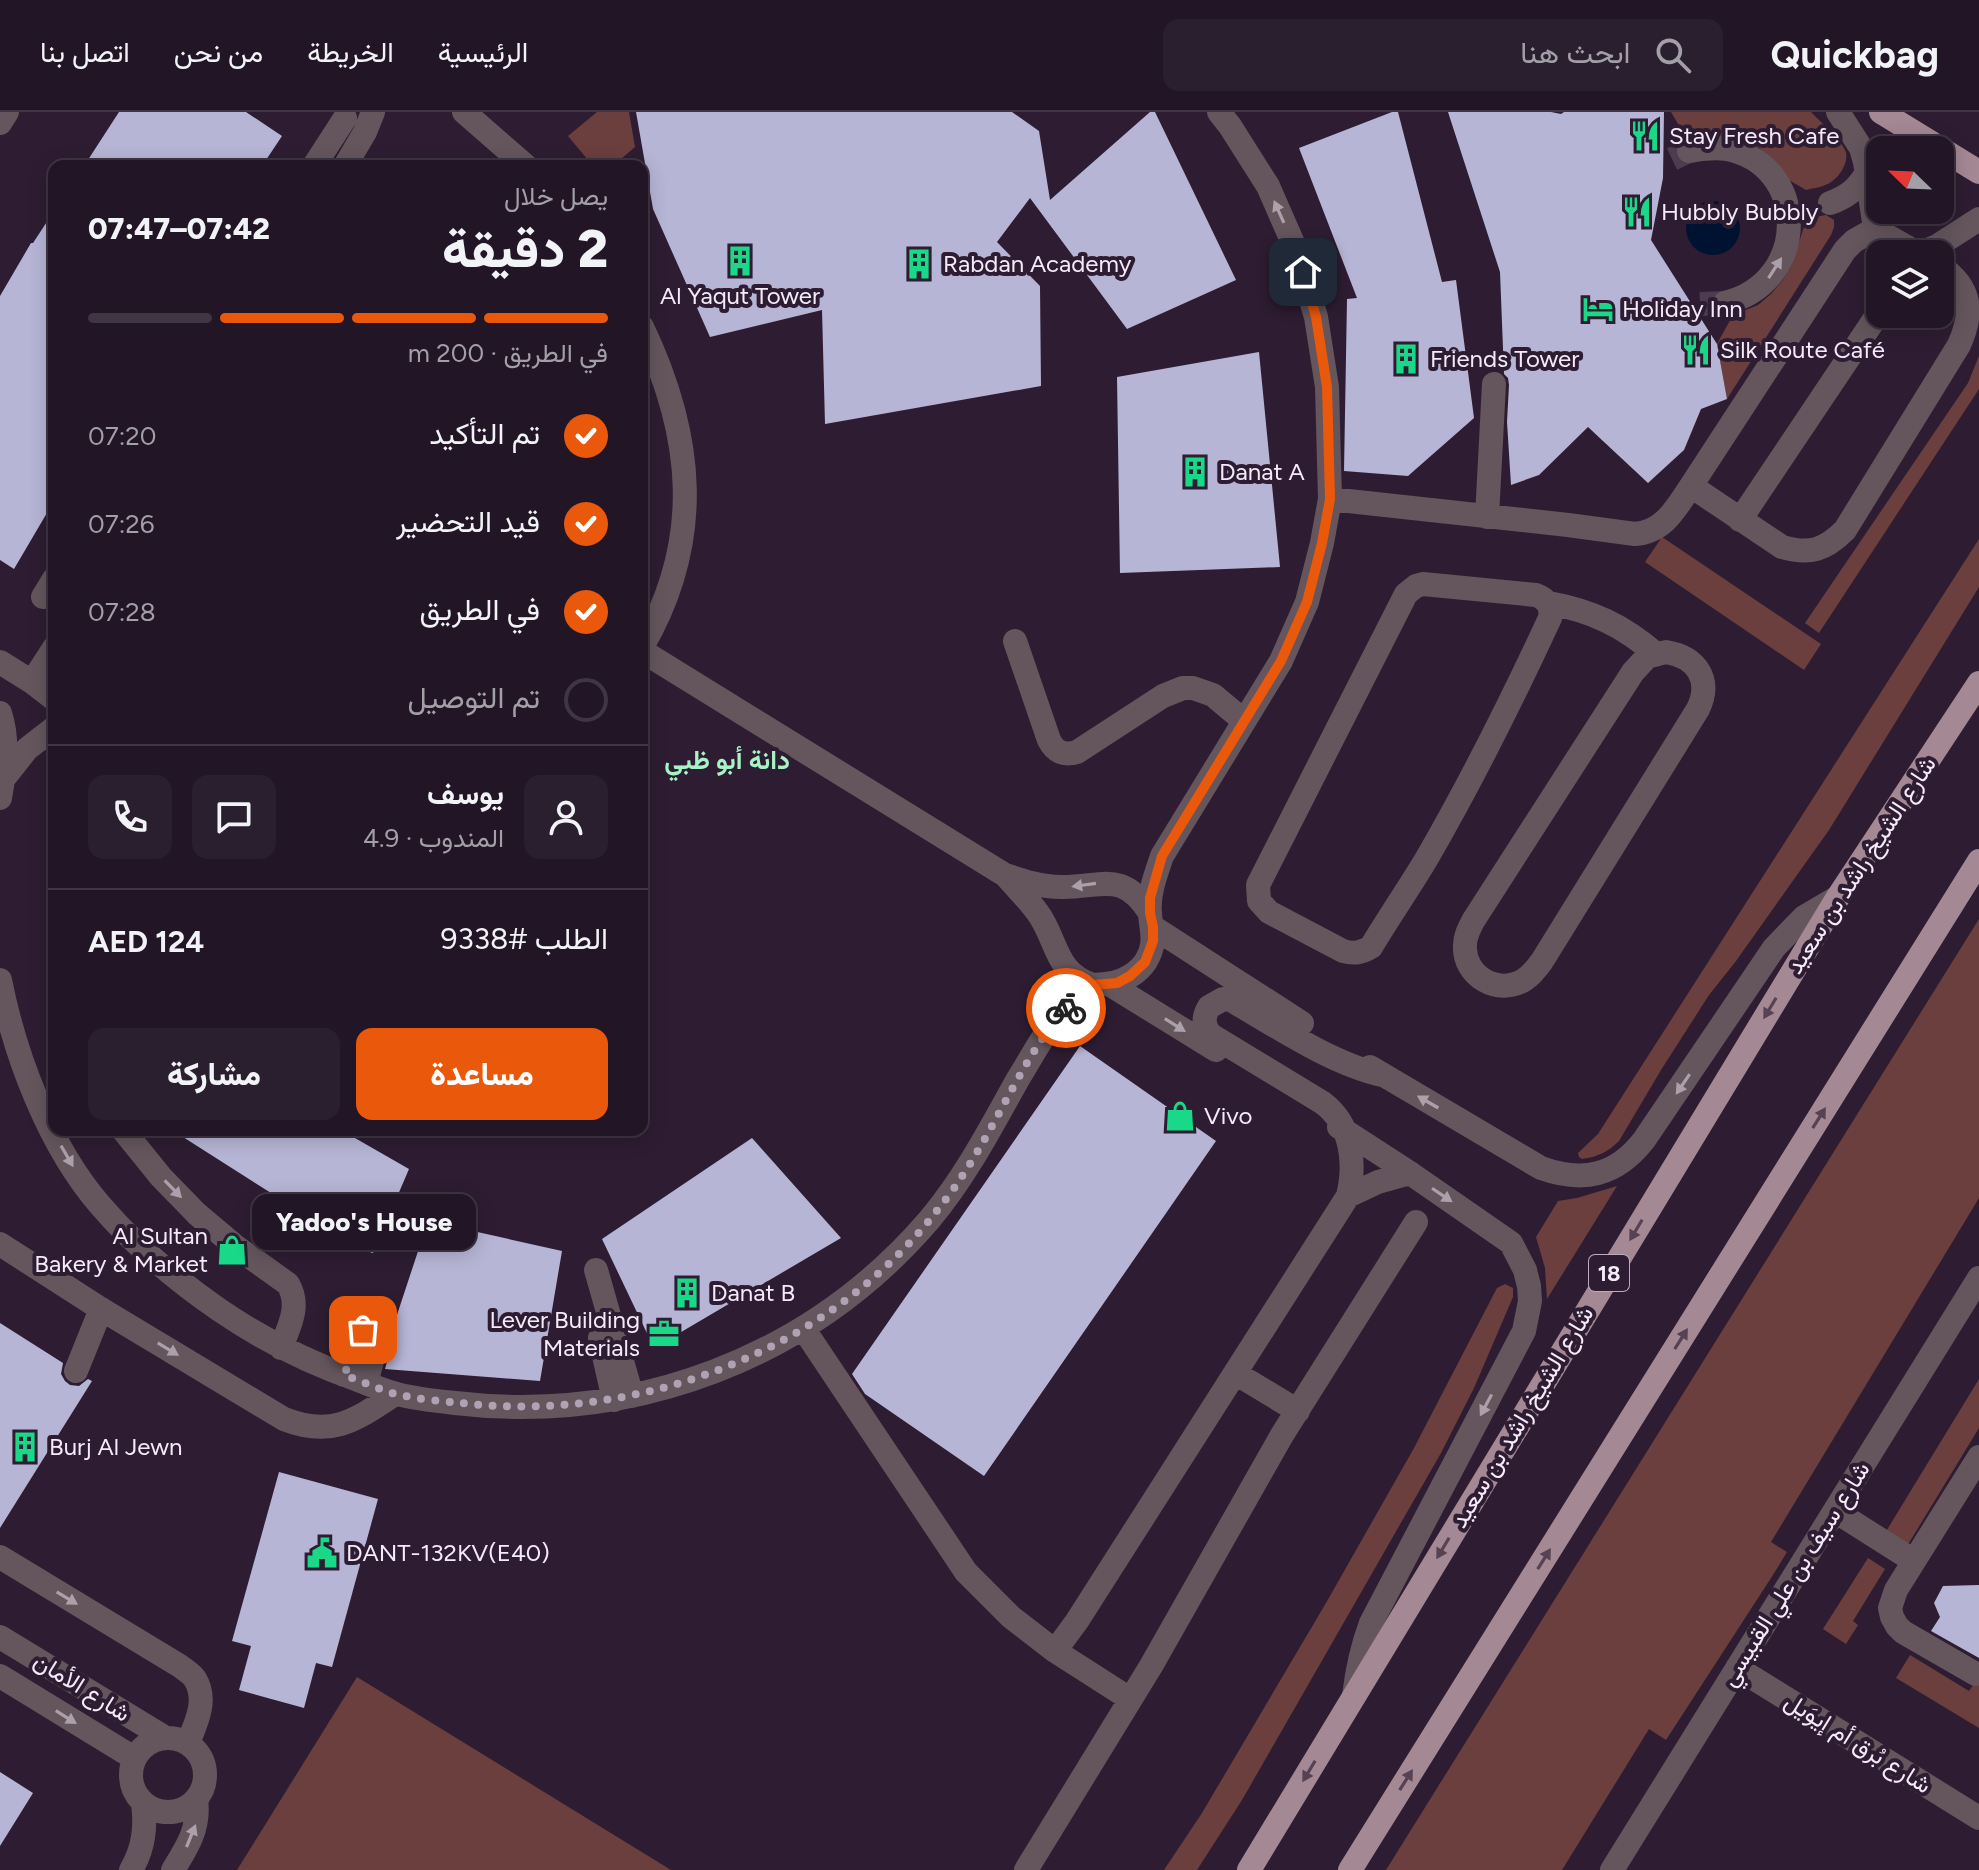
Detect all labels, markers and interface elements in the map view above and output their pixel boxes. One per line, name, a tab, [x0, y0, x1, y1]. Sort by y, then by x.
search box	[1163, 19, 1723, 91]
text: Quickbag	[1771, 32, 1939, 78]
icon: search	[1651, 33, 1695, 77]
text: ابحث هنا	[1520, 34, 1631, 71]
text: اتصل بنا	[40, 35, 130, 69]
text: من نحن	[174, 35, 263, 69]
text: الخريطة	[307, 35, 394, 69]
text: الرئيسية	[438, 35, 528, 69]
restaurant icon: Stay Fresh Cafe	[1628, 119, 1662, 153]
place label: Stay Fresh Cafe	[1669, 121, 1839, 150]
north arrow	[1866, 136, 1954, 224]
map controls	[1866, 136, 1954, 328]
text: يصل خلال	[504, 180, 608, 212]
restaurant icon: Hubbly Bubbly	[1620, 195, 1654, 229]
place label: Hubbly Bubbly	[1661, 197, 1819, 226]
one-way arrow	[1272, 200, 1286, 223]
text: 07:42–07:47	[88, 210, 270, 247]
text: 2 دقيقة	[442, 218, 608, 280]
pin	[1269, 238, 1337, 306]
button: layers	[1866, 240, 1954, 328]
building icon: Al Yaqut Tower	[723, 244, 757, 278]
building icon: Rabdan Academy	[902, 247, 936, 281]
place label: Rabdan Academy	[943, 249, 1132, 278]
icon: home	[1281, 250, 1325, 294]
one-way arrow	[1768, 258, 1783, 279]
place label: Al Yaqut Tower	[660, 281, 820, 310]
hotel icon: Holiday Inn	[1581, 292, 1615, 326]
place label: Holiday Inn	[1622, 294, 1743, 323]
restaurant icon: Silk Route Café	[1679, 333, 1713, 367]
place label: Silk Route Café	[1720, 335, 1885, 364]
text: في الطريق · 200 m	[408, 337, 608, 369]
building icon: Friends Tower	[1389, 342, 1423, 376]
place label: Friends Tower	[1430, 344, 1579, 373]
icon: check	[564, 414, 608, 458]
text: تم التأكيد	[429, 415, 540, 452]
text: 07:20	[88, 420, 156, 452]
building icon: Danat A	[1178, 455, 1212, 489]
place label: Danat A	[1219, 457, 1305, 486]
icon: check	[564, 502, 608, 546]
text: قيد التحضير	[396, 503, 540, 540]
text: 07:26	[88, 508, 154, 540]
icon: check	[564, 590, 608, 634]
text: في الطريق	[420, 591, 540, 628]
text: 07:28	[88, 596, 156, 628]
text: تم التوصيل	[408, 679, 540, 716]
district label: دانة أبو ظبي	[664, 744, 790, 782]
street label: شارع الشيخ راشد بن سعيد	[1779, 750, 1944, 981]
button: phone	[88, 775, 172, 859]
button: chat	[192, 775, 276, 859]
text: يوسف	[427, 775, 504, 812]
button: person	[524, 775, 608, 859]
text: المندوب · 4.9	[363, 822, 504, 854]
one-way arrow	[1071, 879, 1096, 892]
text: الطلب #9338	[440, 920, 608, 957]
text: AED 124	[88, 923, 204, 960]
courier	[1026, 968, 1106, 1048]
icon: bike	[1044, 986, 1088, 1030]
one-way arrow	[1764, 997, 1778, 1019]
one-way arrow	[1164, 1018, 1186, 1032]
button: مشاركة	[88, 1028, 340, 1120]
button: مساعدة	[356, 1028, 608, 1120]
one-way arrow	[1675, 1073, 1690, 1094]
one-way arrow	[1417, 1095, 1439, 1109]
shop icon: Vivo	[1163, 1099, 1197, 1133]
place label: Vivo	[1204, 1101, 1252, 1130]
one-way arrow	[1812, 1107, 1826, 1129]
one-way arrow	[60, 1145, 74, 1167]
one-way arrow	[163, 1179, 182, 1198]
one-way arrow	[1431, 1187, 1452, 1202]
callout: Yadoo's House	[251, 1194, 475, 1250]
text: Yadoo's House	[276, 1206, 452, 1238]
one-way arrow	[1629, 1219, 1643, 1241]
place label: Al Sultan Bakery & Market	[34, 1221, 208, 1278]
shop icon: Al Sultan Bakery & Market	[215, 1233, 249, 1267]
road number: 18	[1589, 1255, 1629, 1291]
building icon: Danat B	[670, 1276, 704, 1310]
place label: Danat B	[711, 1278, 795, 1307]
pin	[329, 1296, 397, 1364]
street label: شارع الشيخ راشد بن سعيد	[1444, 1301, 1602, 1534]
place label: Lever Building Materials	[489, 1305, 640, 1362]
icon: bag	[341, 1308, 385, 1352]
office icon: Lever Building Materials	[647, 1317, 681, 1351]
one-way arrow	[1674, 1328, 1688, 1350]
one-way arrow	[157, 1342, 179, 1356]
one-way arrow	[1479, 1393, 1492, 1416]
building icon: Burj Al Jewn	[8, 1430, 42, 1464]
place label: Burj Al Jewn	[49, 1432, 182, 1461]
street label: شارع سيف بن علي القبيسي	[1714, 1456, 1880, 1694]
public building icon: DANT-132KV(E40)	[305, 1536, 339, 1570]
one-way arrow	[1436, 1537, 1450, 1559]
place label: DANT-132KV(E40)	[346, 1538, 550, 1567]
one-way arrow	[1537, 1548, 1551, 1570]
one-way arrow	[56, 1590, 78, 1604]
street label: شارع الأمان	[27, 1645, 136, 1729]
street label: شارع بُرق أم إيوَيل	[1778, 1686, 1937, 1801]
one-way arrow	[55, 1710, 77, 1724]
one-way arrow	[1302, 1760, 1316, 1782]
one-way arrow	[1399, 1769, 1413, 1791]
one-way arrow	[185, 1824, 198, 1848]

